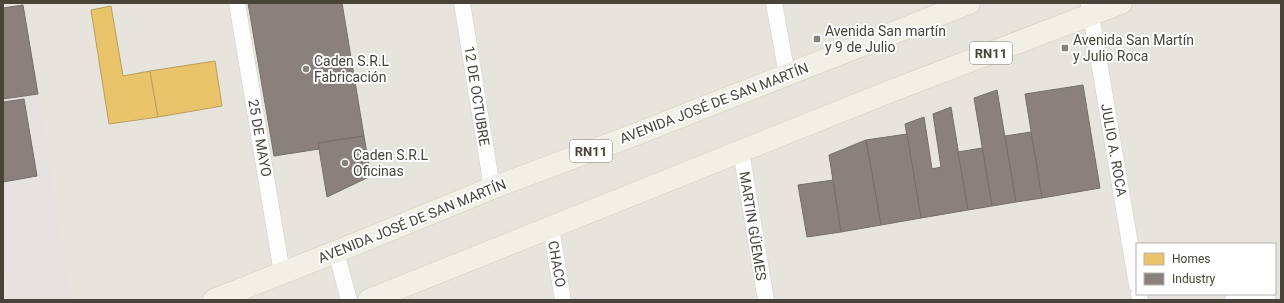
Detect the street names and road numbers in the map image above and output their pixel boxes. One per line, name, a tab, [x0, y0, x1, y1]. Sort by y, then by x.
road number: RN11	[970, 42, 1012, 64]
street label: 12 DE OCTUBRE	[461, 45, 493, 147]
street label: AVENIDA JOSÉ DE SAN MARTÍN	[617, 59, 811, 147]
street label: 25 DE MAYO	[245, 98, 275, 178]
street label: JULIO A. ROCA	[1098, 102, 1130, 198]
road number: RN11	[570, 140, 612, 162]
street label: MARTIN GÜEMES	[736, 170, 770, 282]
street label: AVENIDA JOSÉ DE SAN MARTÍN	[315, 175, 508, 266]
street label: CHACO	[545, 239, 569, 289]

